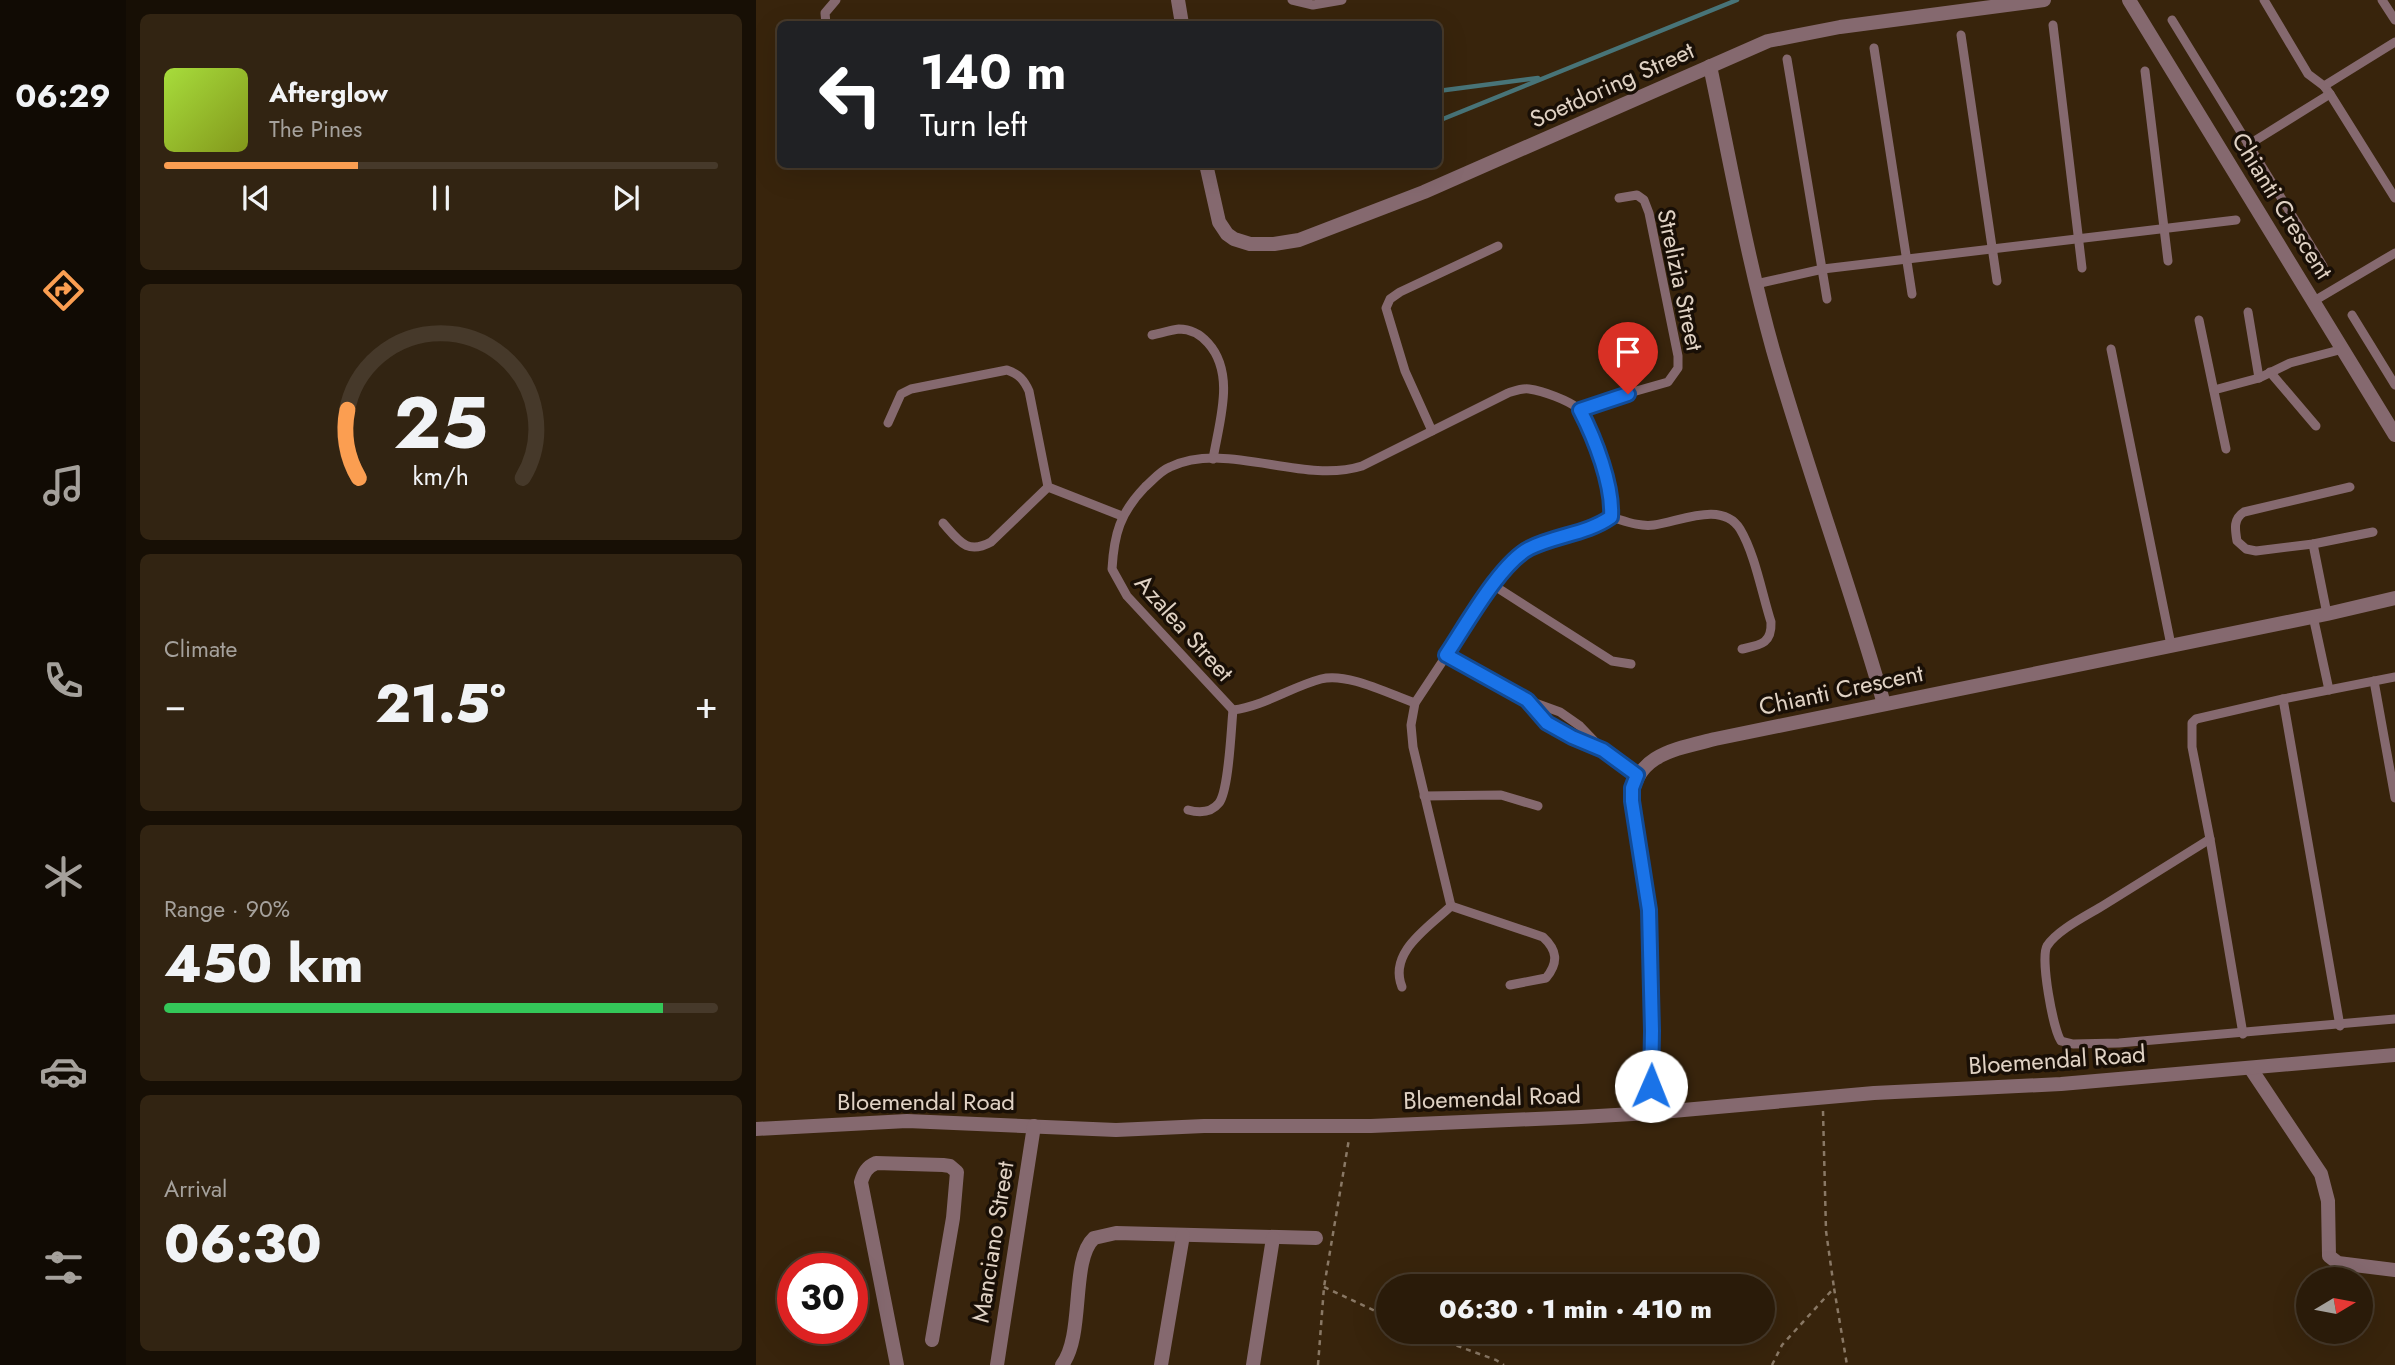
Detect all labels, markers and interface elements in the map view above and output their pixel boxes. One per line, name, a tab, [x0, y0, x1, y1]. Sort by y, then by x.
street label: Soetdoring Street	[1524, 33, 1700, 136]
text: 140 m	[920, 37, 1066, 107]
icon: left	[805, 49, 896, 140]
text: 06:29	[15, 73, 111, 119]
text: Afterglow	[269, 74, 388, 112]
text: Turn left	[920, 102, 1027, 148]
text: The Pines	[269, 112, 362, 146]
street label: Chianti Crescent	[2223, 126, 2342, 286]
icon: previous	[237, 179, 275, 217]
icon: pause	[422, 179, 460, 217]
icon: next	[607, 179, 645, 217]
street label: Strelizia Street	[1648, 206, 1713, 354]
icon: directions	[39, 266, 88, 315]
pin	[1598, 322, 1658, 394]
icon: arrive	[1609, 333, 1647, 371]
text: 25	[394, 371, 488, 476]
text: km/h	[413, 458, 469, 494]
icon: music	[39, 461, 88, 510]
street label: Azalea Street	[1127, 566, 1242, 689]
text: Climate	[164, 632, 237, 666]
street label: Chianti Crescent	[1755, 655, 1927, 724]
icon: phone	[39, 656, 88, 705]
text: 21.5°	[375, 666, 506, 742]
text: −	[164, 677, 186, 732]
text: +	[695, 677, 718, 732]
icon: climate	[39, 852, 88, 901]
text: Range · 90%	[164, 892, 290, 926]
text: 450 km	[164, 926, 363, 1002]
street label: Bloemendal Road	[1967, 1036, 2147, 1083]
icon: car	[39, 1047, 88, 1096]
position arrow	[1614, 1049, 1688, 1123]
street label: Bloemendal Road	[1403, 1077, 1581, 1118]
street label: Bloemendal Road	[837, 1084, 1015, 1119]
street label: Manciano Street	[962, 1158, 1023, 1325]
text: Arrival	[164, 1172, 227, 1206]
text: 06:30	[164, 1206, 322, 1282]
icon: filters	[39, 1243, 88, 1292]
speed limit sign: 30	[777, 1253, 868, 1344]
north arrow	[2296, 1267, 2373, 1344]
map controls	[2296, 1267, 2373, 1344]
text: 06:30 · 1 min · 410 m	[1439, 1290, 1712, 1328]

